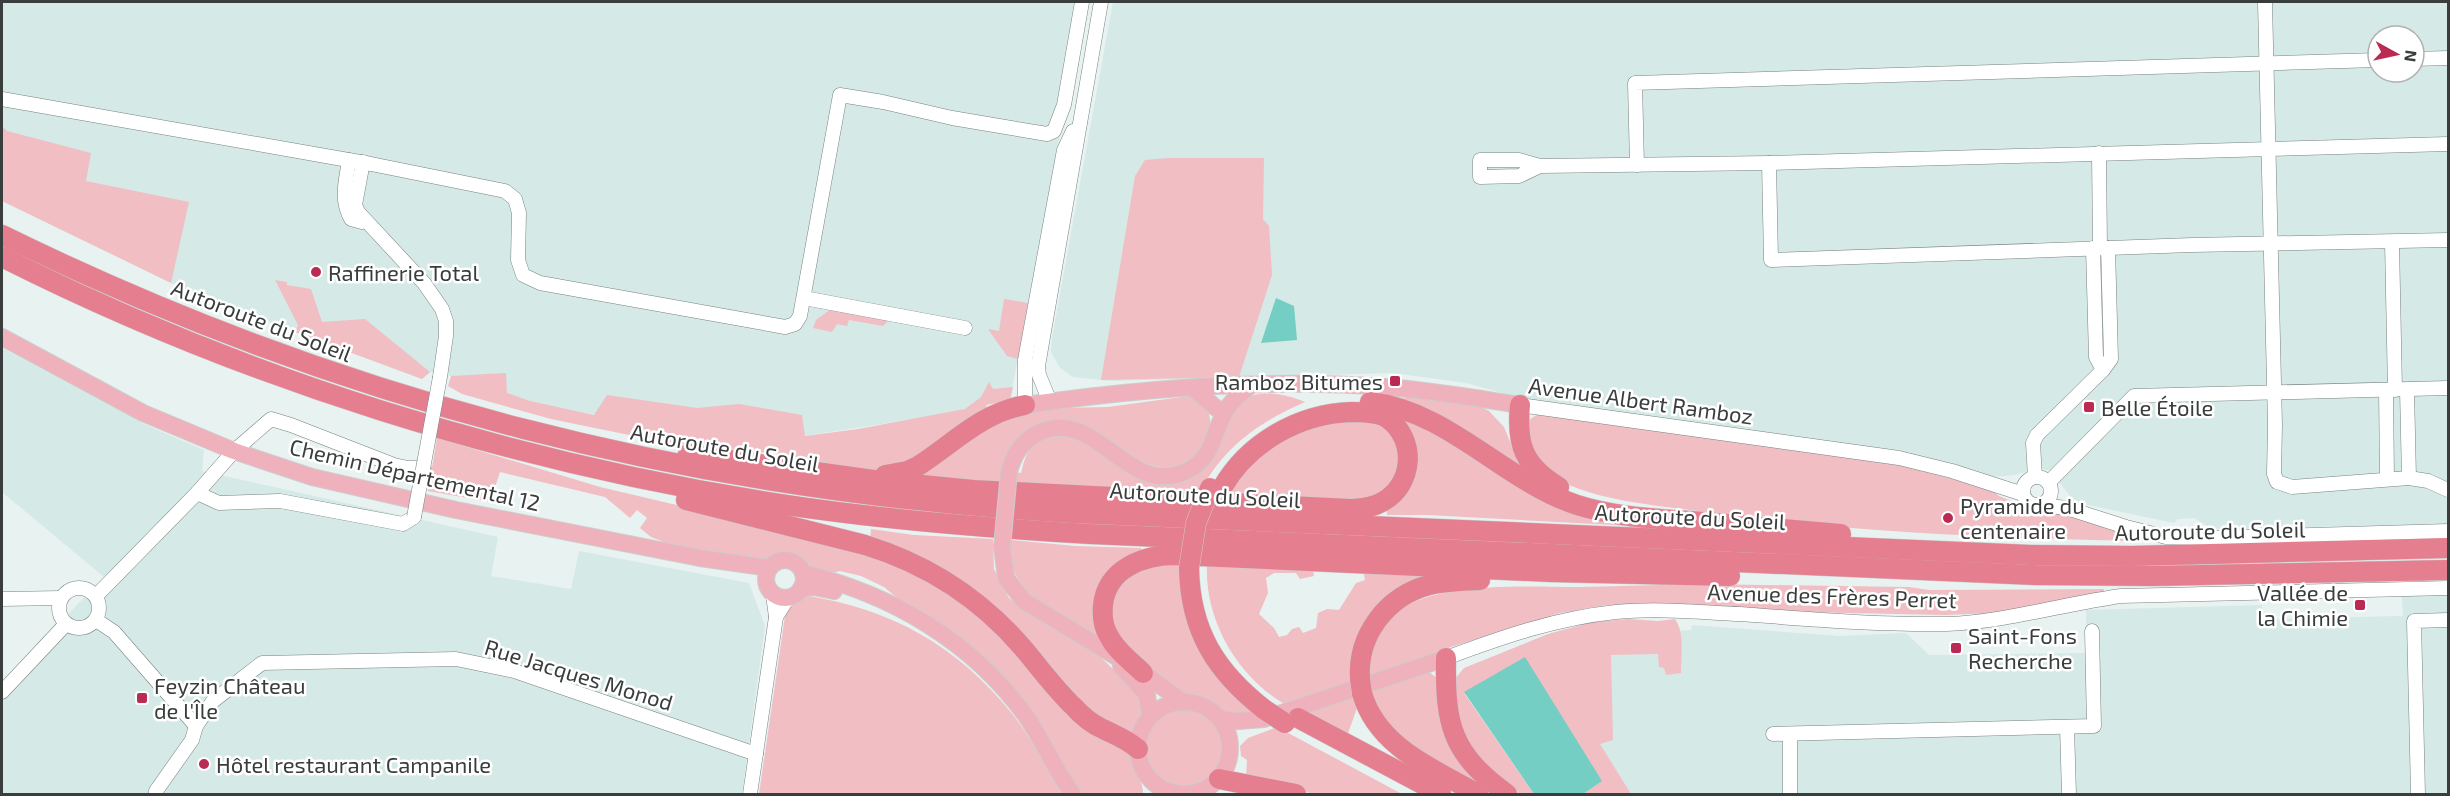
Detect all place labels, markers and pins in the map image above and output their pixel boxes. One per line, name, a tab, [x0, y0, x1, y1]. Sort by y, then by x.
place label: Raffinerie Total	[328, 259, 479, 285]
marker: Raffinerie Total	[309, 265, 323, 279]
place label: Ramboz Bitumes	[1215, 368, 1383, 394]
marker: Ramboz Bitumes	[1388, 374, 1402, 388]
place label: Belle Étoile	[2101, 394, 2213, 420]
marker: Belle Étoile	[2082, 400, 2096, 414]
place label: Pyramide du centenaire	[1960, 492, 2085, 543]
marker: Pyramide du centenaire	[1941, 511, 1955, 525]
place label: Vallée de la Chimie	[2257, 579, 2348, 630]
marker: Vallée de la Chimie	[2353, 598, 2367, 612]
place label: Saint-Fons Recherche	[1968, 622, 2077, 673]
marker: Saint-Fons Recherche	[1949, 641, 1963, 655]
place label: Feyzin Château de l'Île	[154, 672, 305, 723]
marker: Feyzin Château de l'Île	[135, 691, 149, 705]
place label: Hôtel restaurant Campanile	[216, 751, 491, 777]
marker: Hôtel restaurant Campanile	[197, 757, 211, 771]

